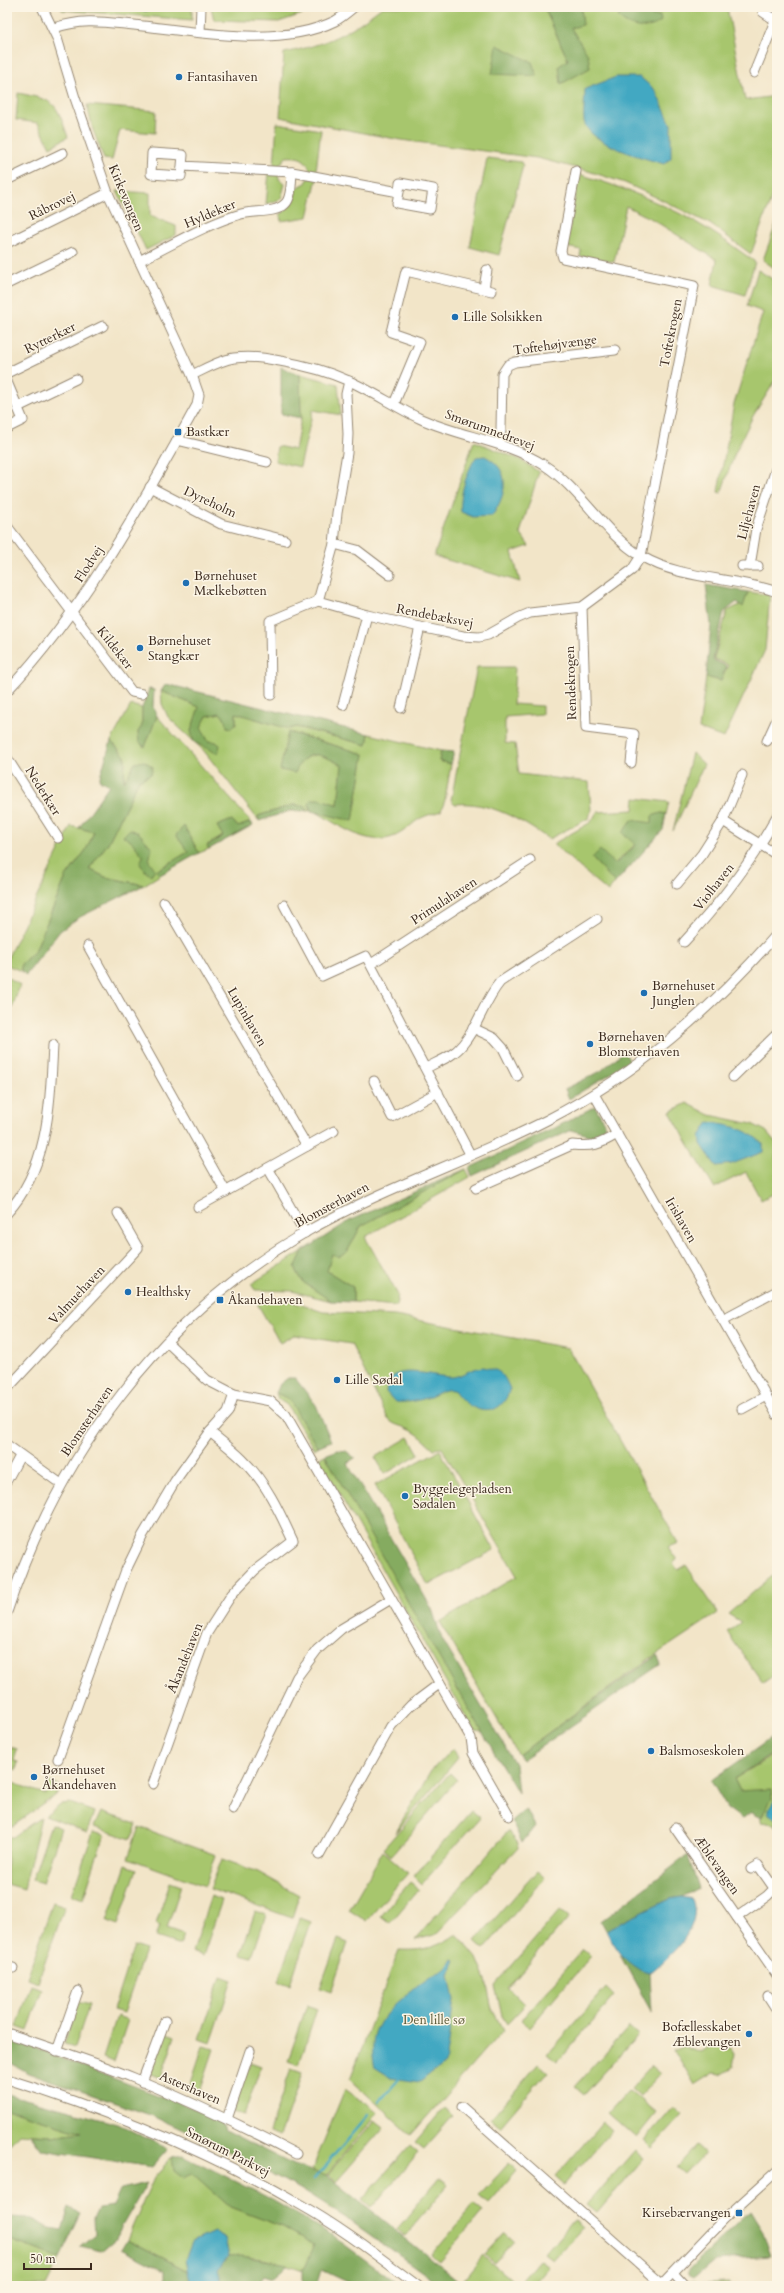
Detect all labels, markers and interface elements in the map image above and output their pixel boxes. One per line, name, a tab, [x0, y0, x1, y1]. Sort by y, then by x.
place label: Fantasihaven	[187, 68, 258, 86]
marker: Fantasihaven	[174, 72, 184, 82]
street label: Kirkevangen	[104, 162, 148, 235]
street label: Råbrovej	[26, 187, 78, 225]
street label: Hyldekær	[181, 195, 239, 233]
street label: Toftekrogen	[656, 296, 687, 369]
place label: Lille Solsikken	[463, 308, 543, 326]
marker: Lille Solsikken	[450, 312, 460, 322]
street label: Rytterkær	[21, 318, 79, 358]
street label: Toftehøjvænge	[512, 330, 598, 360]
street label: Smørumnedrevej	[442, 405, 538, 455]
place label: Bastkær	[186, 423, 230, 441]
marker: Bastkær	[173, 427, 183, 437]
street label: Dyreholm	[181, 482, 239, 522]
street label: Liljehaven	[733, 482, 765, 542]
street label: Flodvej	[70, 542, 108, 586]
place label: Børnehuset Mælkebøtten	[194, 567, 268, 600]
marker: Børnehuset Mælkebøtten	[181, 578, 191, 588]
street label: Rendebæksvej	[395, 600, 475, 632]
street label: Kildekær	[93, 623, 138, 673]
place label: Børnehuset Stangkær	[148, 632, 211, 665]
marker: Børnehuset Stangkær	[135, 643, 145, 653]
street label: Rendekrogen	[561, 645, 581, 721]
street label: Nederkær	[21, 763, 65, 819]
street label: Violhaven	[690, 859, 739, 915]
street label: Primulahaven	[407, 872, 481, 929]
place label: Børnehuset Junglen	[650, 977, 715, 1010]
street label: Lupinhaven	[223, 984, 271, 1050]
marker: Børnehuset Junglen	[639, 988, 649, 998]
place label: Børnehaven Blomsterhaven	[598, 1028, 680, 1061]
marker: Børnehaven Blomsterhaven	[585, 1039, 595, 1049]
street label: Blomsterhaven	[292, 1178, 373, 1232]
street label: Irishaven	[661, 1194, 702, 1247]
street label: Valmuehaven	[45, 1261, 110, 1329]
place label: Healthsky	[136, 1283, 191, 1301]
marker: Healthsky	[123, 1287, 133, 1297]
place label: Åkandehaven	[228, 1291, 303, 1309]
marker: Åkandehaven	[215, 1295, 225, 1305]
place label: Lille Sødal	[345, 1371, 403, 1389]
marker: Lille Sødal	[332, 1375, 342, 1385]
street label: Blomsterhaven	[57, 1382, 118, 1460]
place label: Byggelegepladsen Sødalen	[413, 1480, 513, 1513]
marker: Byggelegepladsen Sødalen	[400, 1491, 410, 1501]
street label: Åkandehaven	[163, 1619, 208, 1696]
place label: Balsmoseskolen	[659, 1742, 745, 1760]
marker: Balsmoseskolen	[646, 1746, 656, 1756]
place label: Børnehuset Åkandehaven	[42, 1761, 117, 1794]
marker: Børnehuset Åkandehaven	[29, 1772, 39, 1782]
street label: Æblevangen	[690, 1832, 744, 1899]
park label: Den lille sø	[403, 2011, 465, 2029]
place label: Bofællesskabet Æblevangen	[662, 2018, 742, 2051]
marker: Bofællesskabet Æblevangen	[744, 2029, 754, 2039]
street label: Astershaven	[156, 2067, 224, 2109]
street label: Smørum Parkvej	[183, 2123, 273, 2181]
place label: Kirsebærvangen	[642, 2204, 732, 2222]
marker: Kirsebærvangen	[734, 2208, 744, 2218]
scale bar	[24, 2245, 91, 2271]
text: 50 m	[30, 2251, 57, 2267]

